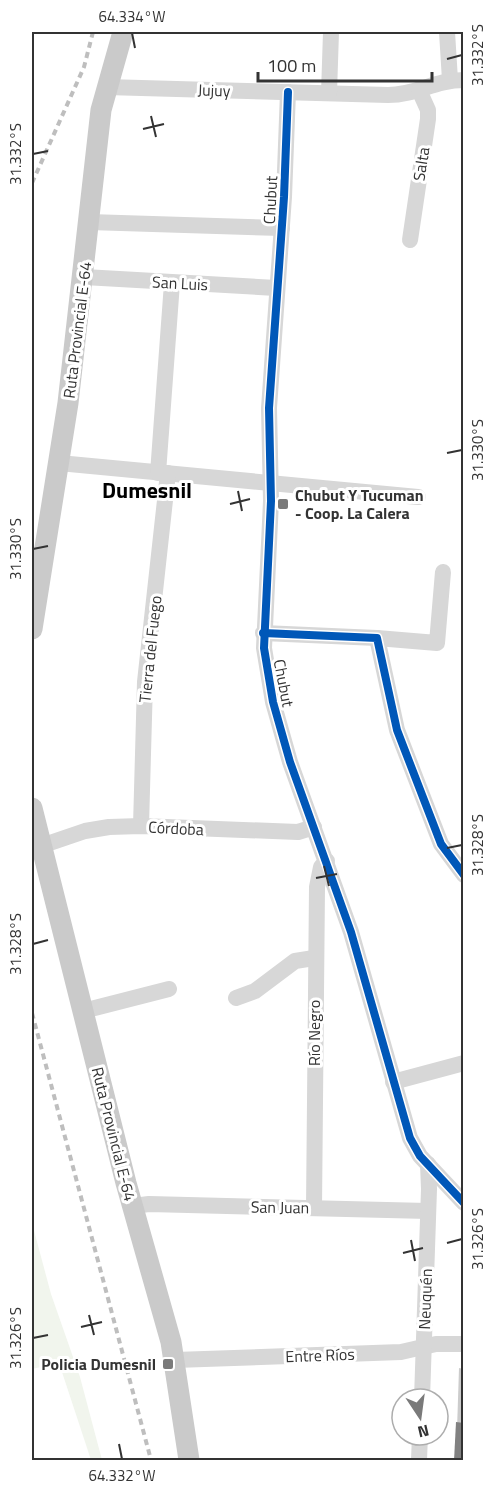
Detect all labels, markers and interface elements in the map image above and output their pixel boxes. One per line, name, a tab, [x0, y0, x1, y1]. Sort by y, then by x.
text: 64.334°W	[99, 5, 165, 28]
text: 31.332°S	[466, 24, 489, 86]
scale bar	[258, 45, 432, 83]
text: 100 m	[267, 52, 316, 79]
street label: Jujuy	[197, 77, 231, 103]
text: 31.332°S	[4, 123, 27, 185]
street label: Salta	[406, 145, 436, 183]
street label: Chubut	[257, 175, 283, 225]
street label: Ruta Provincial E-64	[57, 260, 97, 400]
street label: San Luis	[151, 270, 209, 296]
text: 31.330°S	[466, 419, 489, 481]
district label: Dumesnil	[102, 473, 192, 507]
place label: Chubut Y Tucuman - Coop. La Calera	[295, 483, 424, 525]
marker: Chubut Y Tucuman - Coop. La Calera	[276, 497, 290, 511]
text: 31.330°S	[4, 518, 27, 580]
street label: Tierra del Fuego	[132, 594, 168, 704]
street label: Chubut	[268, 657, 300, 709]
text: 31.328°S	[466, 814, 489, 876]
street label: Córdoba	[148, 815, 204, 841]
text: 31.328°S	[4, 913, 27, 975]
street label: Río Negro	[302, 1000, 326, 1066]
street label: Ruta Provincial E-64	[86, 1064, 142, 1204]
street label: San Juan	[251, 1194, 309, 1220]
text: 31.326°S	[466, 1208, 489, 1270]
street label: Neuquén	[412, 1268, 438, 1330]
text: 31.326°S	[4, 1307, 27, 1369]
street label: Entre Ríos	[285, 1342, 355, 1368]
place label: Policia Dumesnil	[41, 1352, 156, 1376]
marker: Policia Dumesnil	[161, 1357, 175, 1371]
north arrow	[390, 1387, 450, 1447]
text: N	[415, 1419, 431, 1445]
text: 64.332°W	[89, 1464, 155, 1487]

